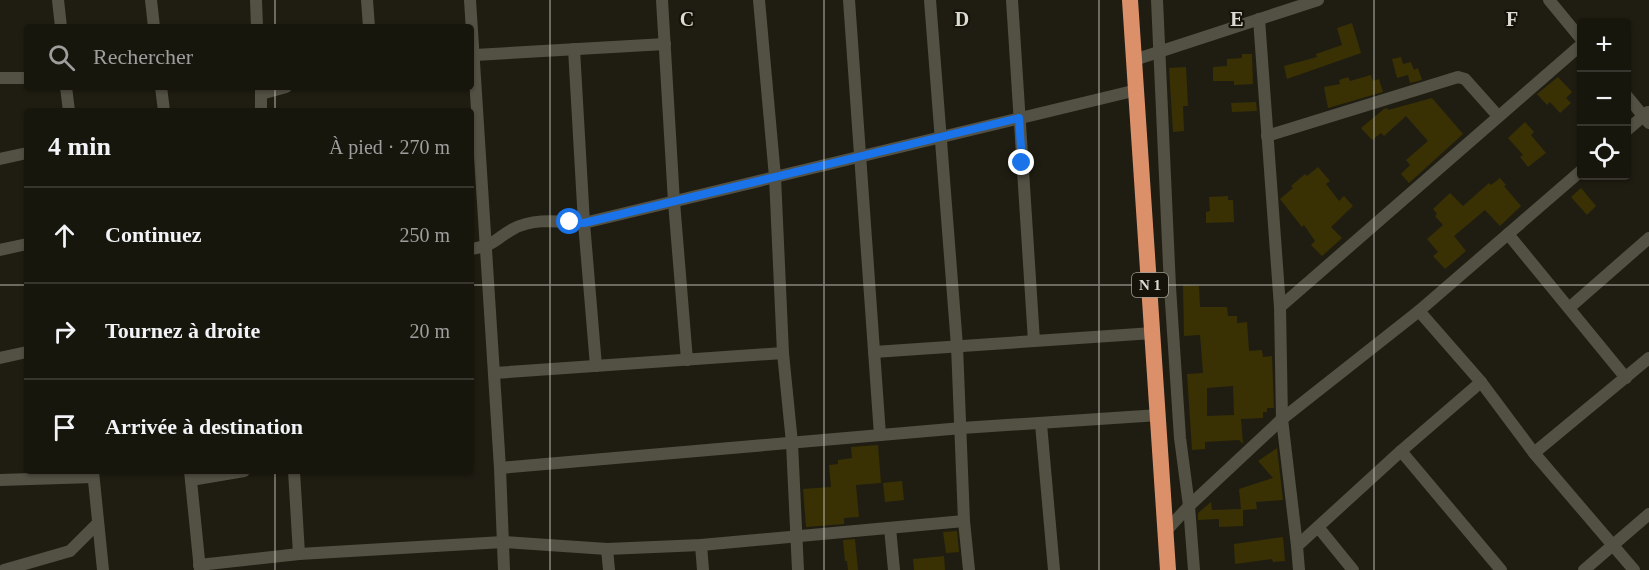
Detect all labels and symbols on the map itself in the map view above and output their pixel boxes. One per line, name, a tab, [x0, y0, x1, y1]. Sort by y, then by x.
text: C	[680, 8, 694, 30]
text: D	[955, 8, 969, 30]
text: E	[1230, 8, 1244, 30]
text: F	[1506, 8, 1518, 30]
route end	[1008, 149, 1034, 175]
route start	[556, 208, 582, 234]
road number: N 1	[1132, 273, 1168, 297]

